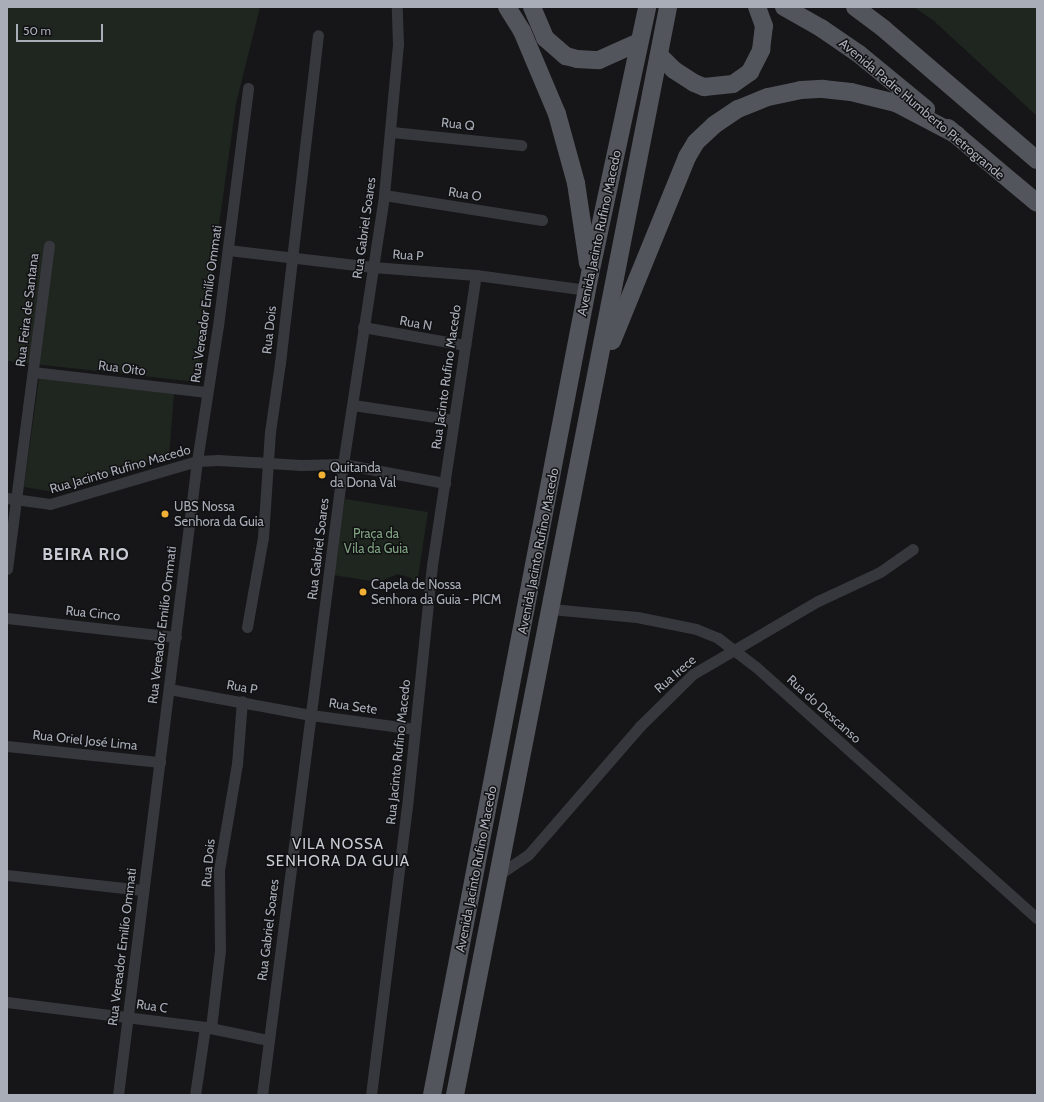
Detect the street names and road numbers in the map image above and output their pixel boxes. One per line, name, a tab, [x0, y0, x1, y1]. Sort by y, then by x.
street label: Avenida Padre Humberto Pietrogrande	[836, 35, 1008, 183]
street label: Rua Q	[440, 114, 476, 134]
street label: Avenida Jacinto Rufino Macedo	[574, 149, 624, 317]
street label: Rua Gabriel Soares	[349, 176, 379, 280]
street label: Rua O	[447, 184, 483, 204]
street label: Rua Vereador Emilío Ommati	[187, 224, 225, 384]
street label: Rua P	[392, 246, 424, 264]
street label: Rua Feira de Santana	[12, 252, 42, 368]
street label: Rua Jacinto Rufino Macedo	[428, 304, 464, 450]
street label: Rua Dois	[259, 305, 279, 355]
street label: Rua N	[398, 312, 434, 334]
street label: Rua Oito	[97, 357, 147, 379]
street label: Rua Jacinto Rufino Macedo	[48, 441, 192, 497]
street label: Avenida Jacinto Rufino Macedo	[514, 467, 562, 635]
street label: Rua Gabriel Soares	[304, 497, 332, 601]
street label: Rua Vereador Emilío Ommati	[145, 545, 179, 705]
street label: Rua Cinco	[65, 602, 121, 624]
street label: Rua Irece	[651, 652, 699, 696]
street label: Rua do Descanso	[784, 672, 864, 746]
street label: Rua P	[225, 677, 259, 697]
street label: Rua Jacinto Rufino Macedo	[383, 679, 413, 825]
street label: Rua Sete	[328, 695, 378, 717]
street label: Rua Oriel José Lima	[32, 727, 138, 753]
street label: Avenida Jacinto Rufino Macedo	[452, 785, 500, 953]
street label: Rua Dois	[198, 838, 218, 888]
street label: Rua Vereador Emilío Ommati	[105, 867, 139, 1027]
street label: Rua Gabriel Soares	[254, 878, 282, 982]
street label: Rua C	[135, 996, 169, 1016]

